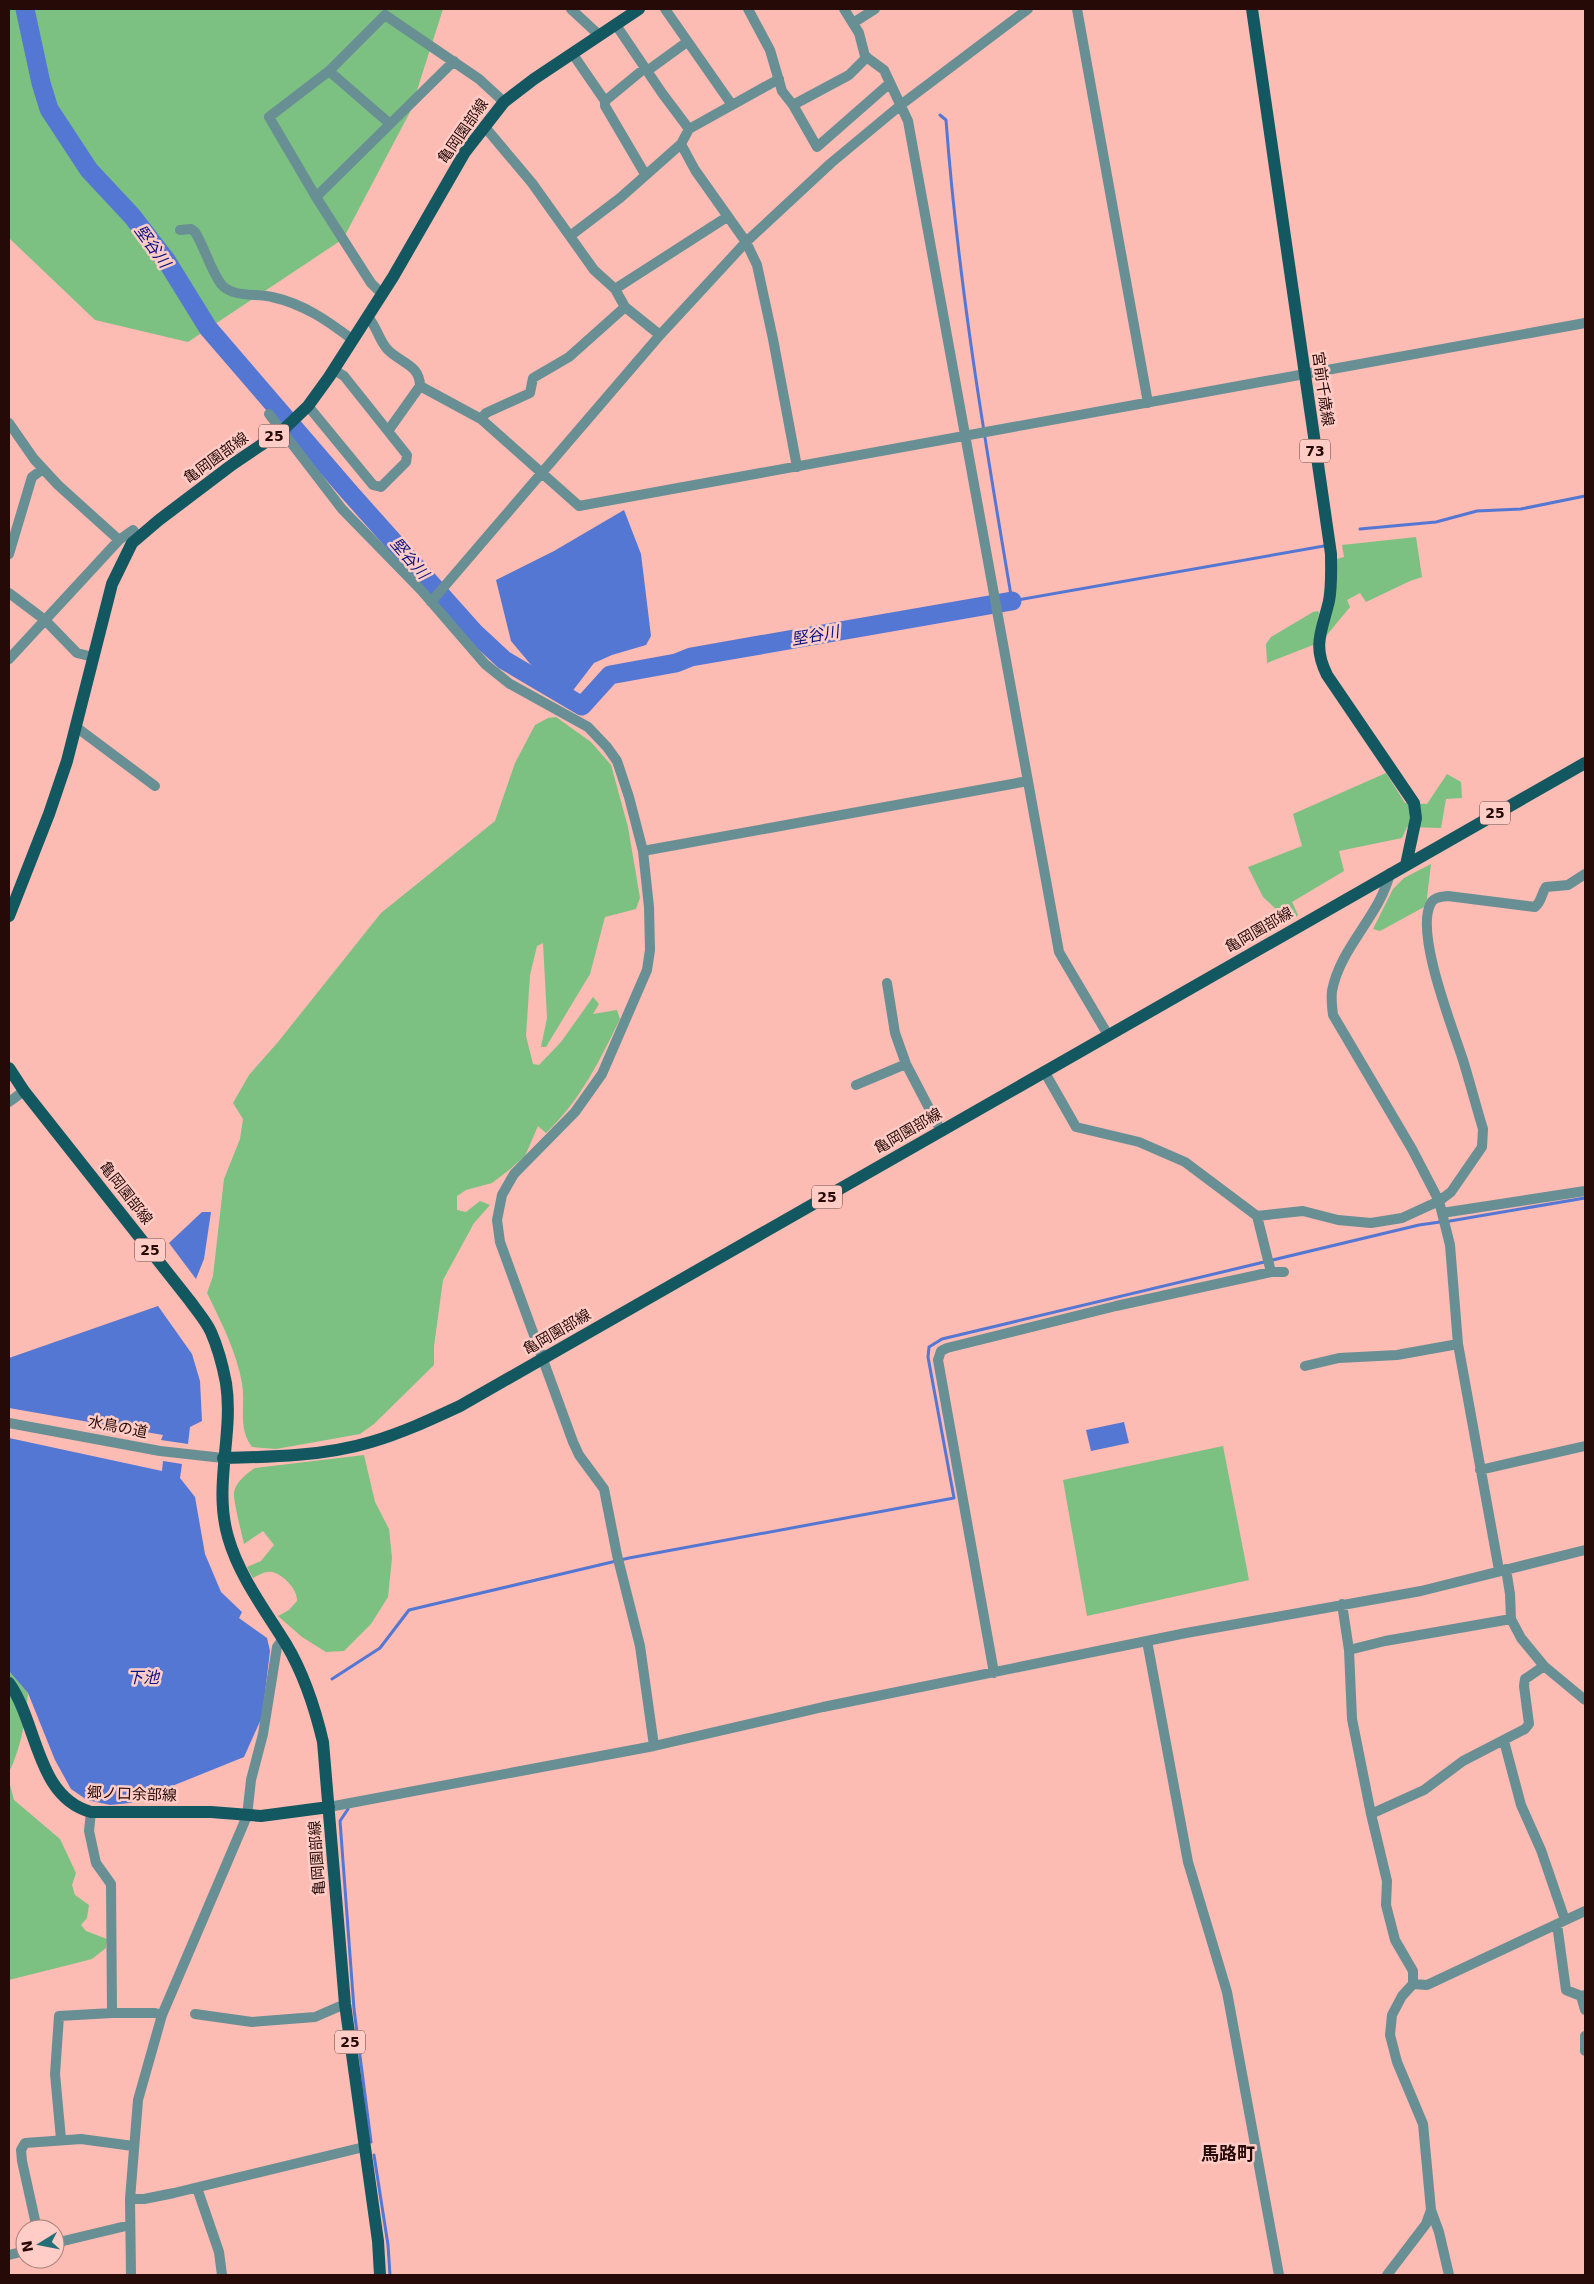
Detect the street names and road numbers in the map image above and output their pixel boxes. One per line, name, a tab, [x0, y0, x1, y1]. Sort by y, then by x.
street label: 亀岡園部線	[434, 95, 492, 167]
street label: 宮前千歳線	[1309, 351, 1337, 427]
road number: 25	[259, 424, 289, 448]
street label: 亀岡園部線	[180, 429, 252, 487]
road number: 73	[1300, 440, 1330, 462]
road number: 25	[1480, 801, 1510, 824]
street label: 亀岡園部線	[1222, 903, 1296, 957]
street label: 亀岡園部線	[871, 1104, 945, 1158]
street label: 亀岡園部線	[96, 1158, 156, 1228]
road number: 25	[812, 1186, 842, 1208]
road number: 25	[135, 1238, 165, 1262]
street label: 亀岡園部線	[520, 1305, 594, 1359]
street label: 水鳥の道	[87, 1412, 149, 1442]
street label: 郷ノ口余部線	[87, 1783, 177, 1805]
street label: 亀岡園部線	[305, 1820, 329, 1896]
road number: 25	[335, 2030, 365, 2054]

